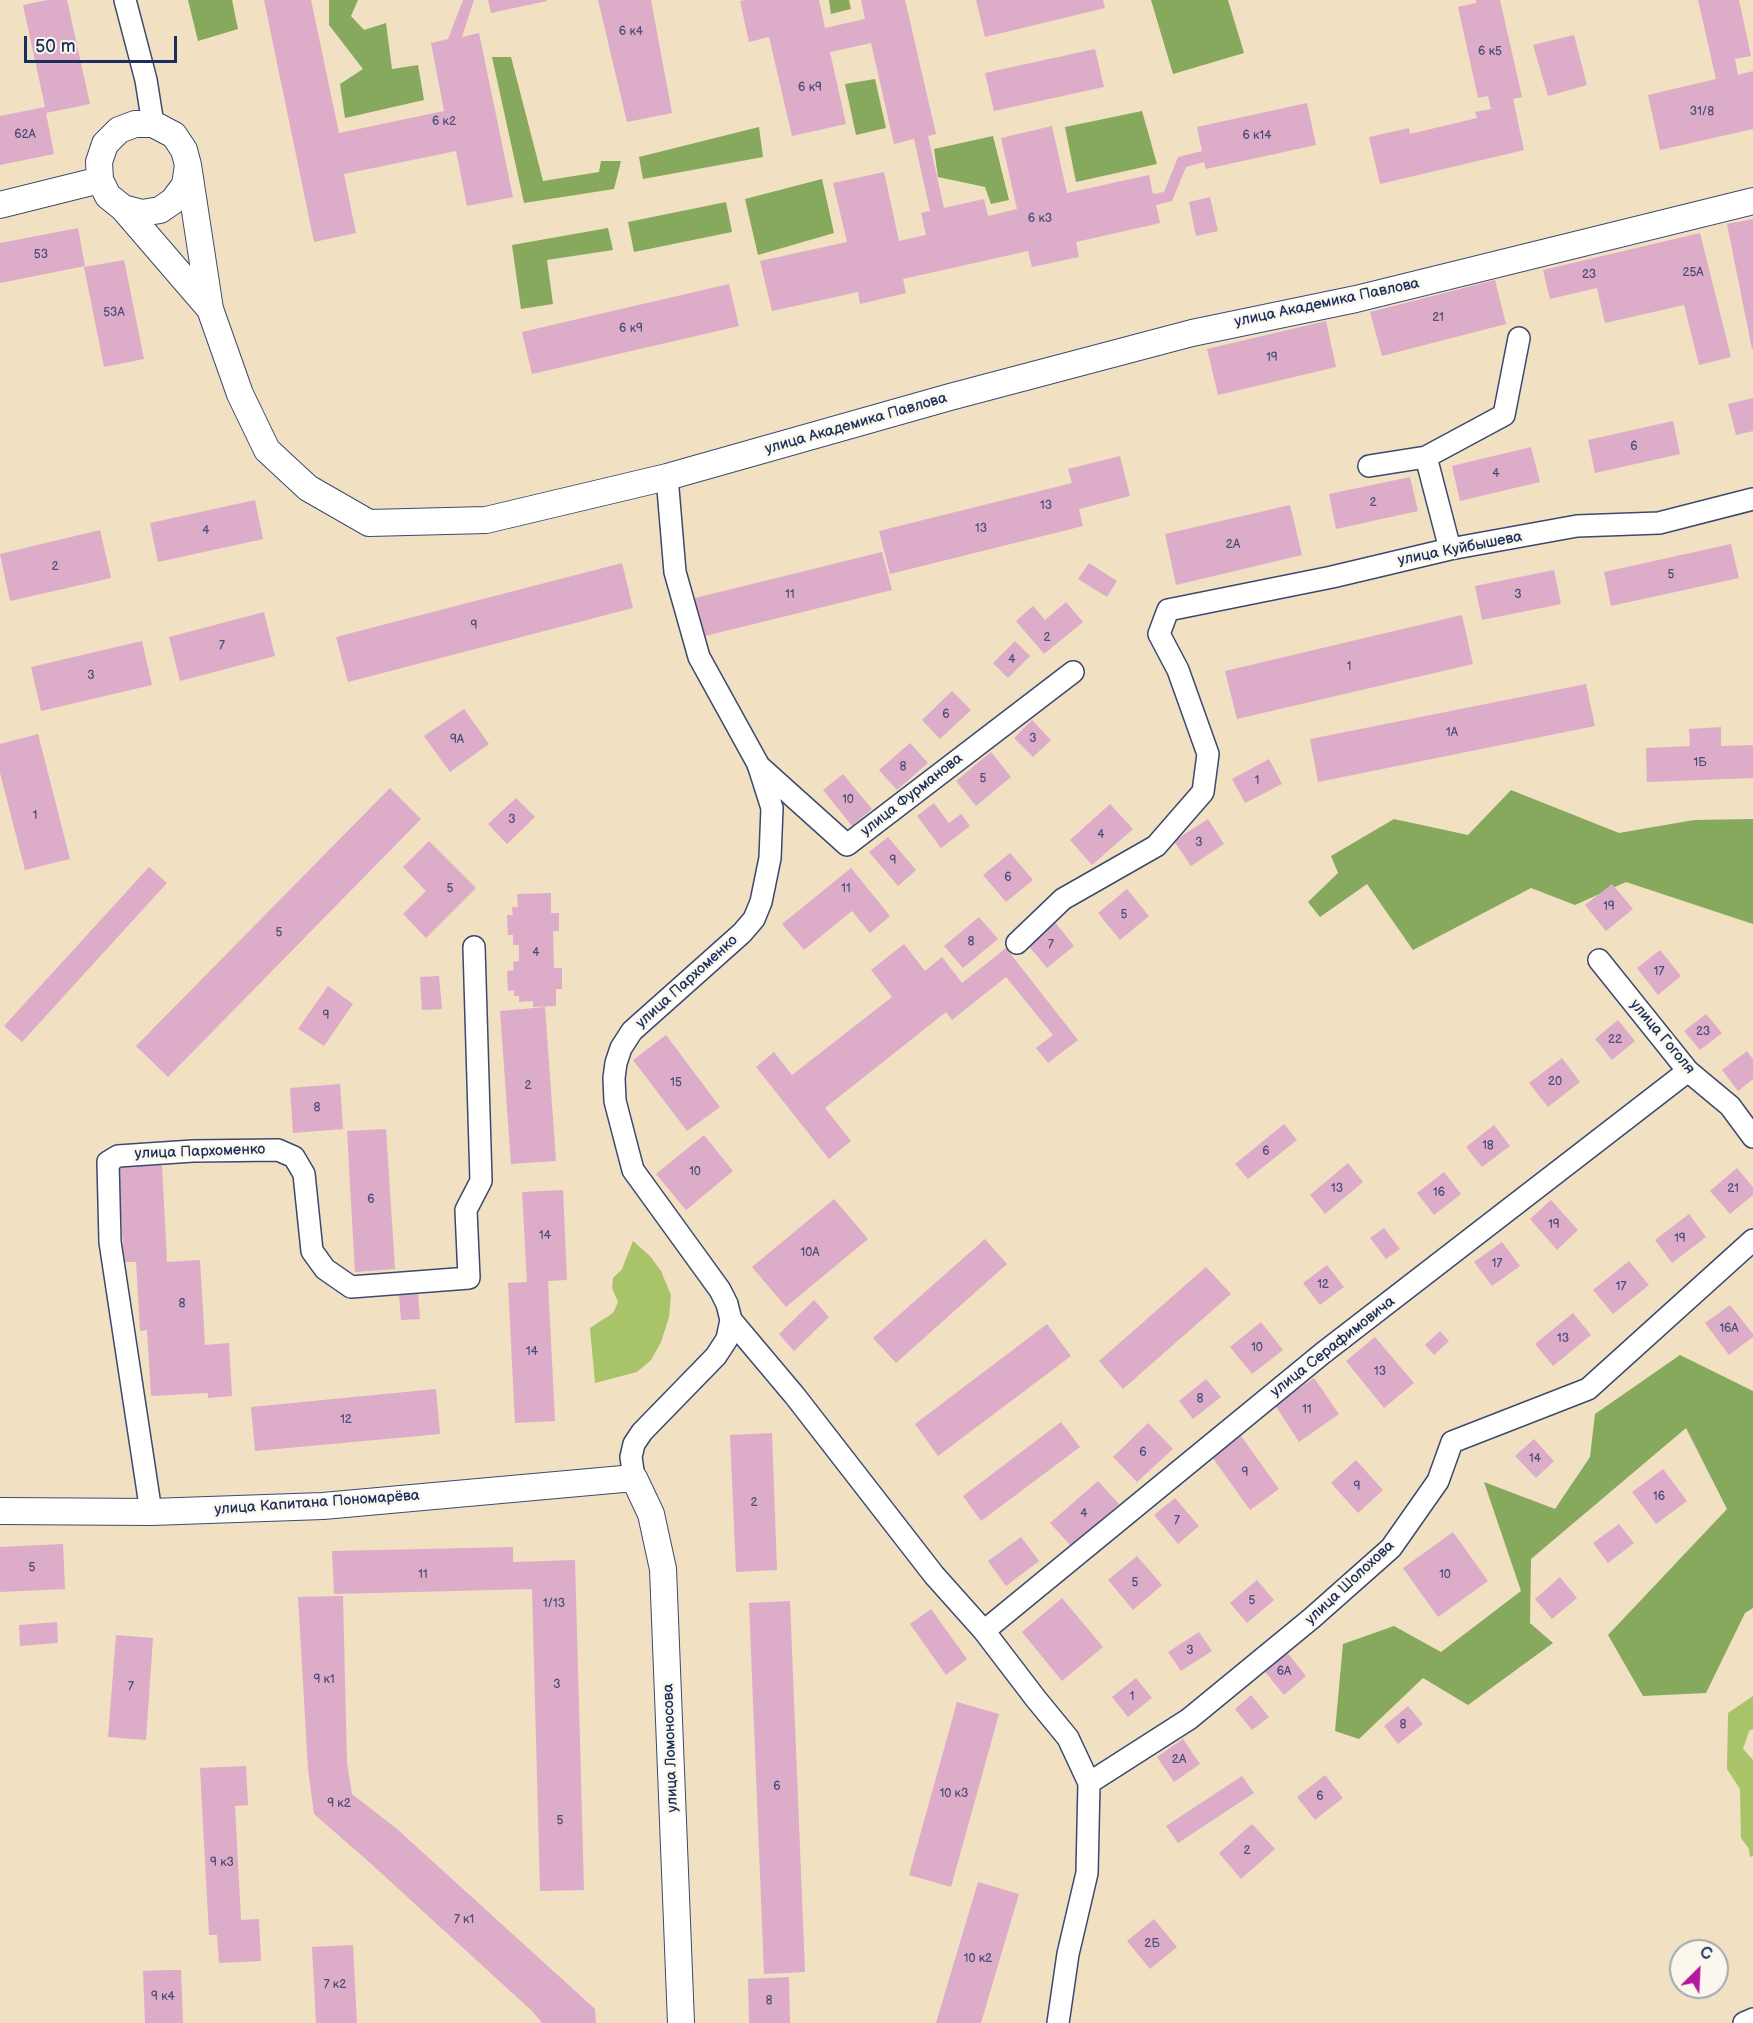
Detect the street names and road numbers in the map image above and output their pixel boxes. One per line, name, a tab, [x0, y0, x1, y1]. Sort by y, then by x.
street label: улица Академика Павлова	[1233, 275, 1421, 331]
street label: улица Академика Павлова	[763, 389, 949, 459]
street label: улица Куйбышева	[1396, 528, 1524, 570]
street label: улица Фурманова	[857, 750, 967, 840]
street label: улица Пархоменко	[632, 932, 742, 1032]
street label: улица Гоголя	[1626, 996, 1698, 1078]
street label: улица Пархоменко	[134, 1141, 266, 1163]
street label: улица Серафимовича	[1267, 1293, 1399, 1401]
street label: улица Капитана Пономарёва	[214, 1487, 420, 1519]
street label: улица Шолохова	[1302, 1537, 1398, 1629]
street label: улица Ломоносова	[660, 1683, 682, 1813]

